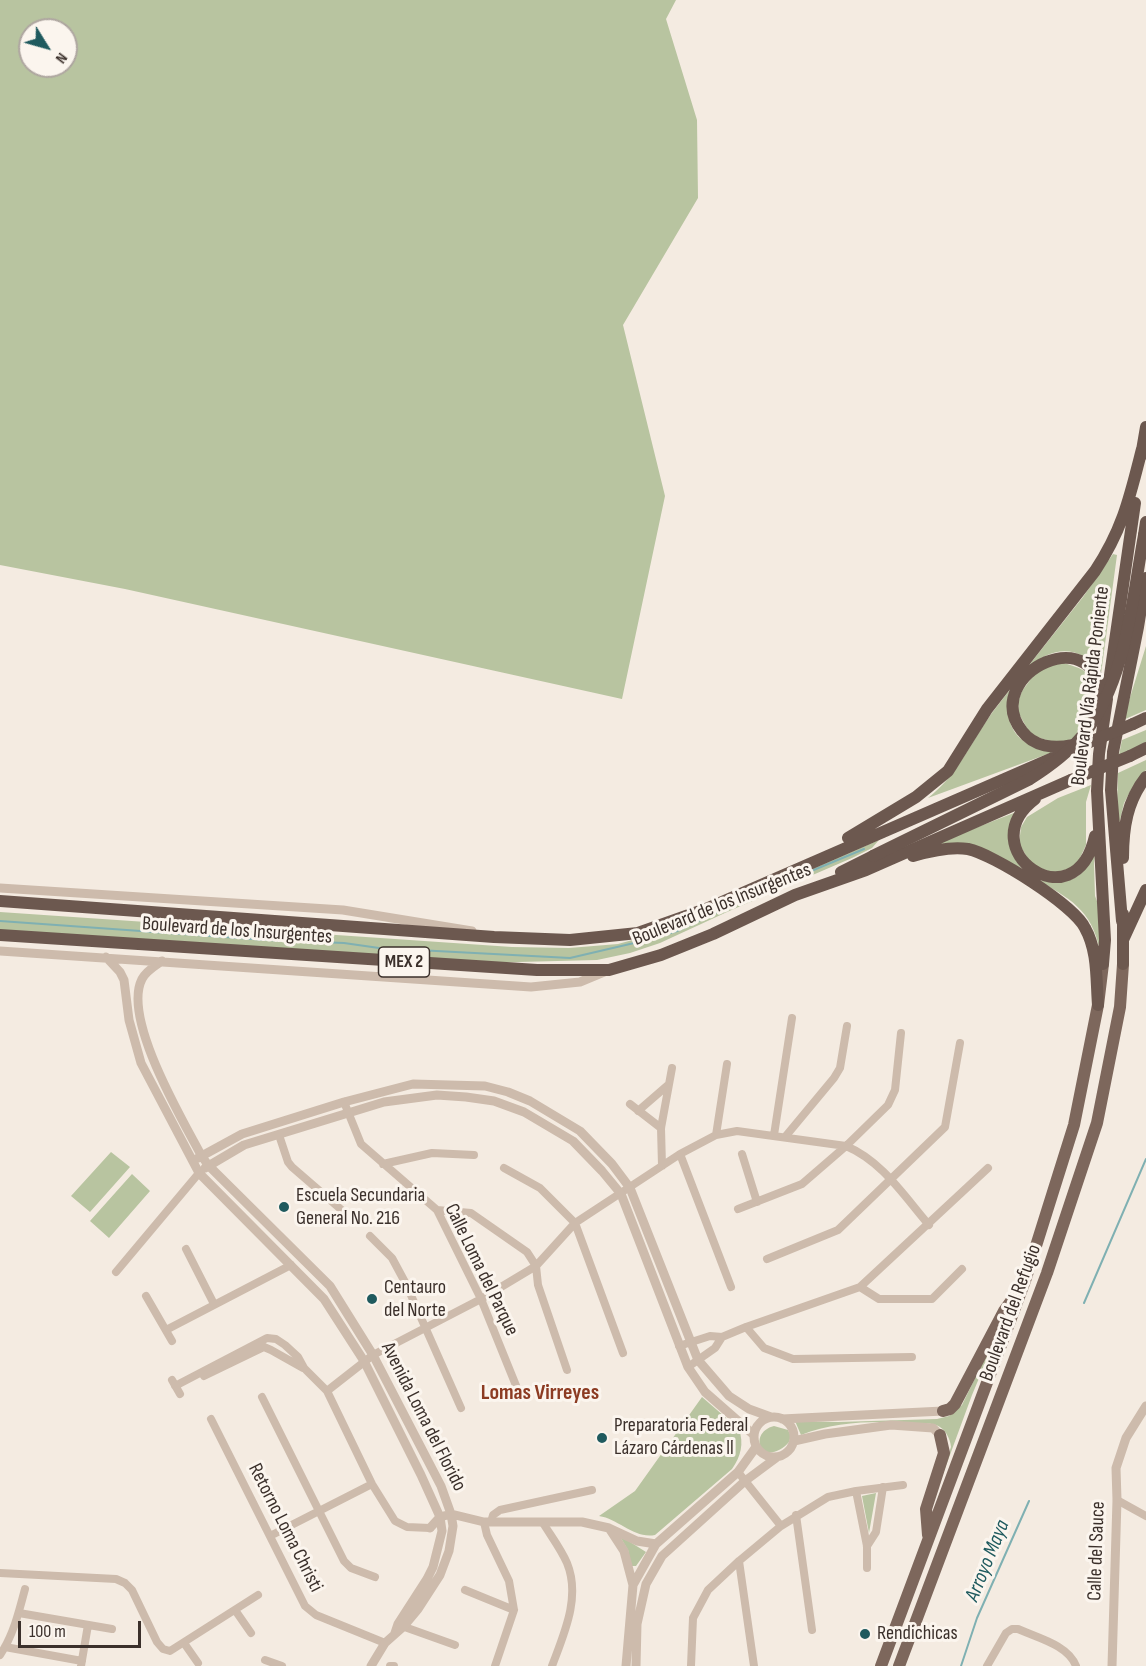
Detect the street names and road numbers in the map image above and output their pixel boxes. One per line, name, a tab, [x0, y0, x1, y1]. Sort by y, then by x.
street label: Boulevard Vía Rápida Poniente	[1067, 585, 1115, 787]
street label: Boulevard de los Insurgentes	[629, 858, 815, 952]
street label: Boulevard de los Insurgentes	[141, 912, 333, 950]
road number: MEX 2	[378, 947, 430, 977]
street label: Calle Loma del Parque	[439, 1200, 523, 1340]
street label: Boulevard del Refugio	[975, 1241, 1047, 1385]
street label: Avenida Loma del Florido	[375, 1339, 471, 1495]
street label: Retorno Loma Christi	[242, 1460, 328, 1596]
street label: Calle del Sauce	[1083, 1501, 1111, 1601]

